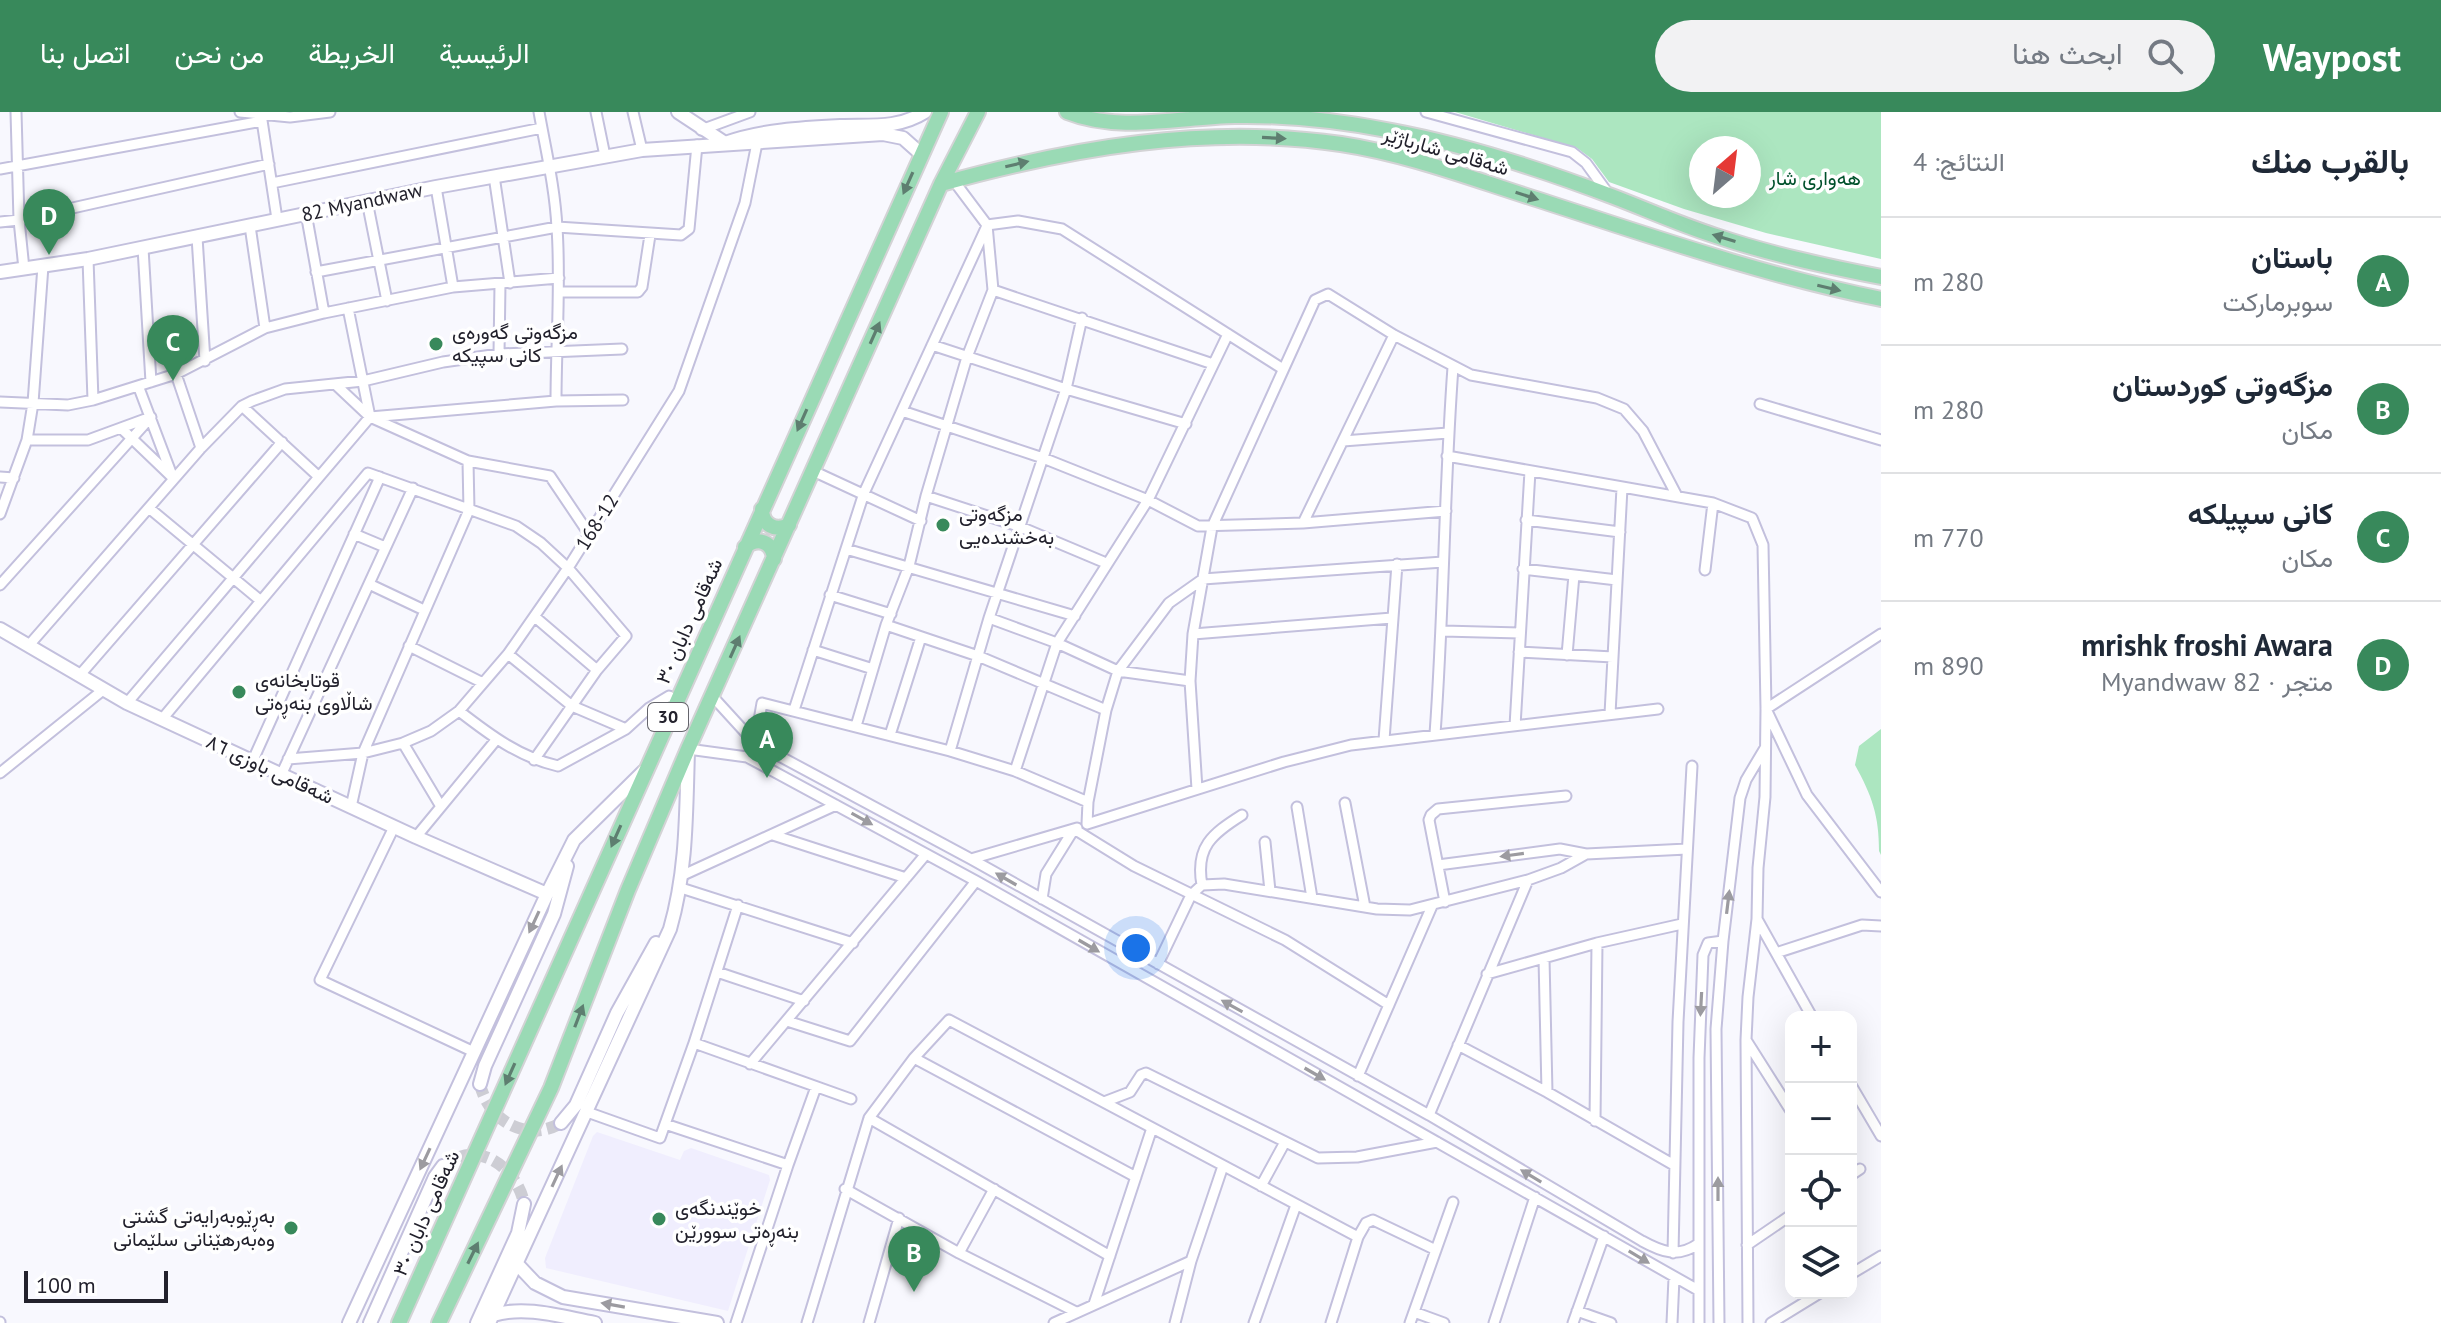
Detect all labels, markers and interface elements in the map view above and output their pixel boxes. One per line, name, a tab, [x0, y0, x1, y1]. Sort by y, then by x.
search box	[1655, 20, 2215, 92]
text: Waypost	[2263, 32, 2401, 81]
text: ابحث هنا	[2012, 33, 2123, 72]
text: اتصل بنا	[40, 34, 130, 71]
text: من نحن	[174, 34, 264, 71]
text: الخريطة	[308, 34, 395, 71]
text: الرئيسية	[439, 34, 529, 71]
icon: search	[2143, 34, 2187, 78]
street label: شەقامی شارباژێر	[1379, 120, 1512, 181]
one-way arrow	[1262, 131, 1287, 144]
north arrow	[1689, 136, 1761, 208]
text: بالقرب منك	[2251, 138, 2409, 182]
text: النتائج: 4	[1913, 145, 2005, 178]
one-way arrow	[1004, 157, 1029, 170]
park label: هەواری شار	[1768, 165, 1861, 191]
one-way arrow	[901, 171, 915, 195]
street label: 82 Myandwaw	[299, 176, 425, 228]
pin: D	[23, 189, 75, 255]
one-way arrow	[1515, 190, 1539, 203]
one-way arrow	[1711, 231, 1735, 244]
text: باستان	[2251, 237, 2333, 276]
text: 280 m	[1913, 265, 1984, 298]
text: A	[2375, 265, 2391, 298]
one-way arrow	[1817, 282, 1842, 295]
text: سوبرماركت	[2222, 285, 2333, 318]
pin: C	[147, 315, 199, 381]
place label: مزگەوتی گەورەی کانی سپیکە	[452, 319, 578, 369]
one-way arrow	[868, 321, 881, 345]
marker: مزگەوتی گەورەی کانی سپیکە	[427, 335, 445, 353]
text: مزگەوتی کوردستان	[2112, 365, 2333, 404]
text: 280 m	[1913, 393, 1984, 426]
text: B	[2375, 393, 2391, 426]
one-way arrow	[795, 408, 808, 432]
text: مكان	[2281, 413, 2333, 446]
street label: 168-12	[570, 489, 624, 555]
text: کانی سپیلکە	[2187, 493, 2333, 532]
place label: مزگەوتی بەخشندەیی	[959, 501, 1054, 550]
marker: مزگەوتی بەخشندەیی	[934, 516, 952, 534]
text: 770 m	[1913, 521, 1984, 554]
text: C	[2376, 521, 2390, 554]
text: مكان	[2281, 541, 2333, 574]
street label: شەقامی دابان ٣٠	[650, 554, 728, 688]
text: mrishk froshi Awara	[2081, 625, 2333, 664]
one-way arrow	[728, 635, 742, 659]
text: 890 m	[1913, 649, 1984, 682]
text: D	[2375, 649, 2391, 682]
text: متجر · 82 Myandwaw	[2101, 665, 2333, 698]
place label: قوتابخانەی شاڵاوی بنەڕەتی	[255, 667, 372, 719]
marker: قوتابخانەی شاڵاوی بنەڕەتی	[230, 683, 248, 701]
road number: 30	[648, 703, 688, 731]
pin: A	[741, 712, 793, 778]
street label: شەقامی باوزی ٨٦	[202, 728, 338, 810]
one-way arrow	[850, 812, 873, 826]
one-way arrow	[609, 825, 622, 848]
one-way arrow	[1499, 849, 1524, 862]
one-way arrow	[995, 872, 1017, 886]
one-way arrow	[1722, 889, 1735, 914]
one-way arrow	[527, 911, 541, 934]
your location	[1116, 928, 1156, 968]
one-way arrow	[1078, 939, 1100, 953]
one-way arrow	[1695, 992, 1708, 1017]
one-way arrow	[1221, 999, 1243, 1013]
one-way arrow	[573, 1003, 586, 1027]
map controls	[1785, 1011, 1857, 1299]
button: +	[1785, 1011, 1857, 1083]
one-way arrow	[503, 1062, 517, 1086]
one-way arrow	[1304, 1067, 1326, 1081]
button: −	[1785, 1083, 1857, 1155]
street label: شەقامی دابان ٣٠	[387, 1146, 465, 1280]
one-way arrow	[418, 1147, 432, 1170]
button: locate	[1785, 1155, 1857, 1227]
one-way arrow	[550, 1164, 564, 1188]
one-way arrow	[1520, 1169, 1542, 1183]
one-way arrow	[1712, 1176, 1724, 1201]
place label: خوێندنگەی بنەڕەتی سوورێن	[675, 1195, 799, 1247]
place label: بەڕێوبەرایەتی گشتی وەبەرهێنانی سلێمانی	[113, 1203, 275, 1252]
marker: خوێندنگەی بنەڕەتی سوورێن	[650, 1210, 668, 1228]
marker: بەڕێوبەرایەتی گشتی وەبەرهێنانی سلێمانی	[282, 1219, 300, 1237]
pin: B	[888, 1226, 940, 1292]
button: layers	[1785, 1227, 1857, 1299]
one-way arrow	[466, 1241, 480, 1264]
one-way arrow	[1628, 1250, 1650, 1264]
scale bar	[24, 1267, 168, 1303]
text: 100 m	[36, 1271, 96, 1299]
one-way arrow	[600, 1299, 625, 1311]

